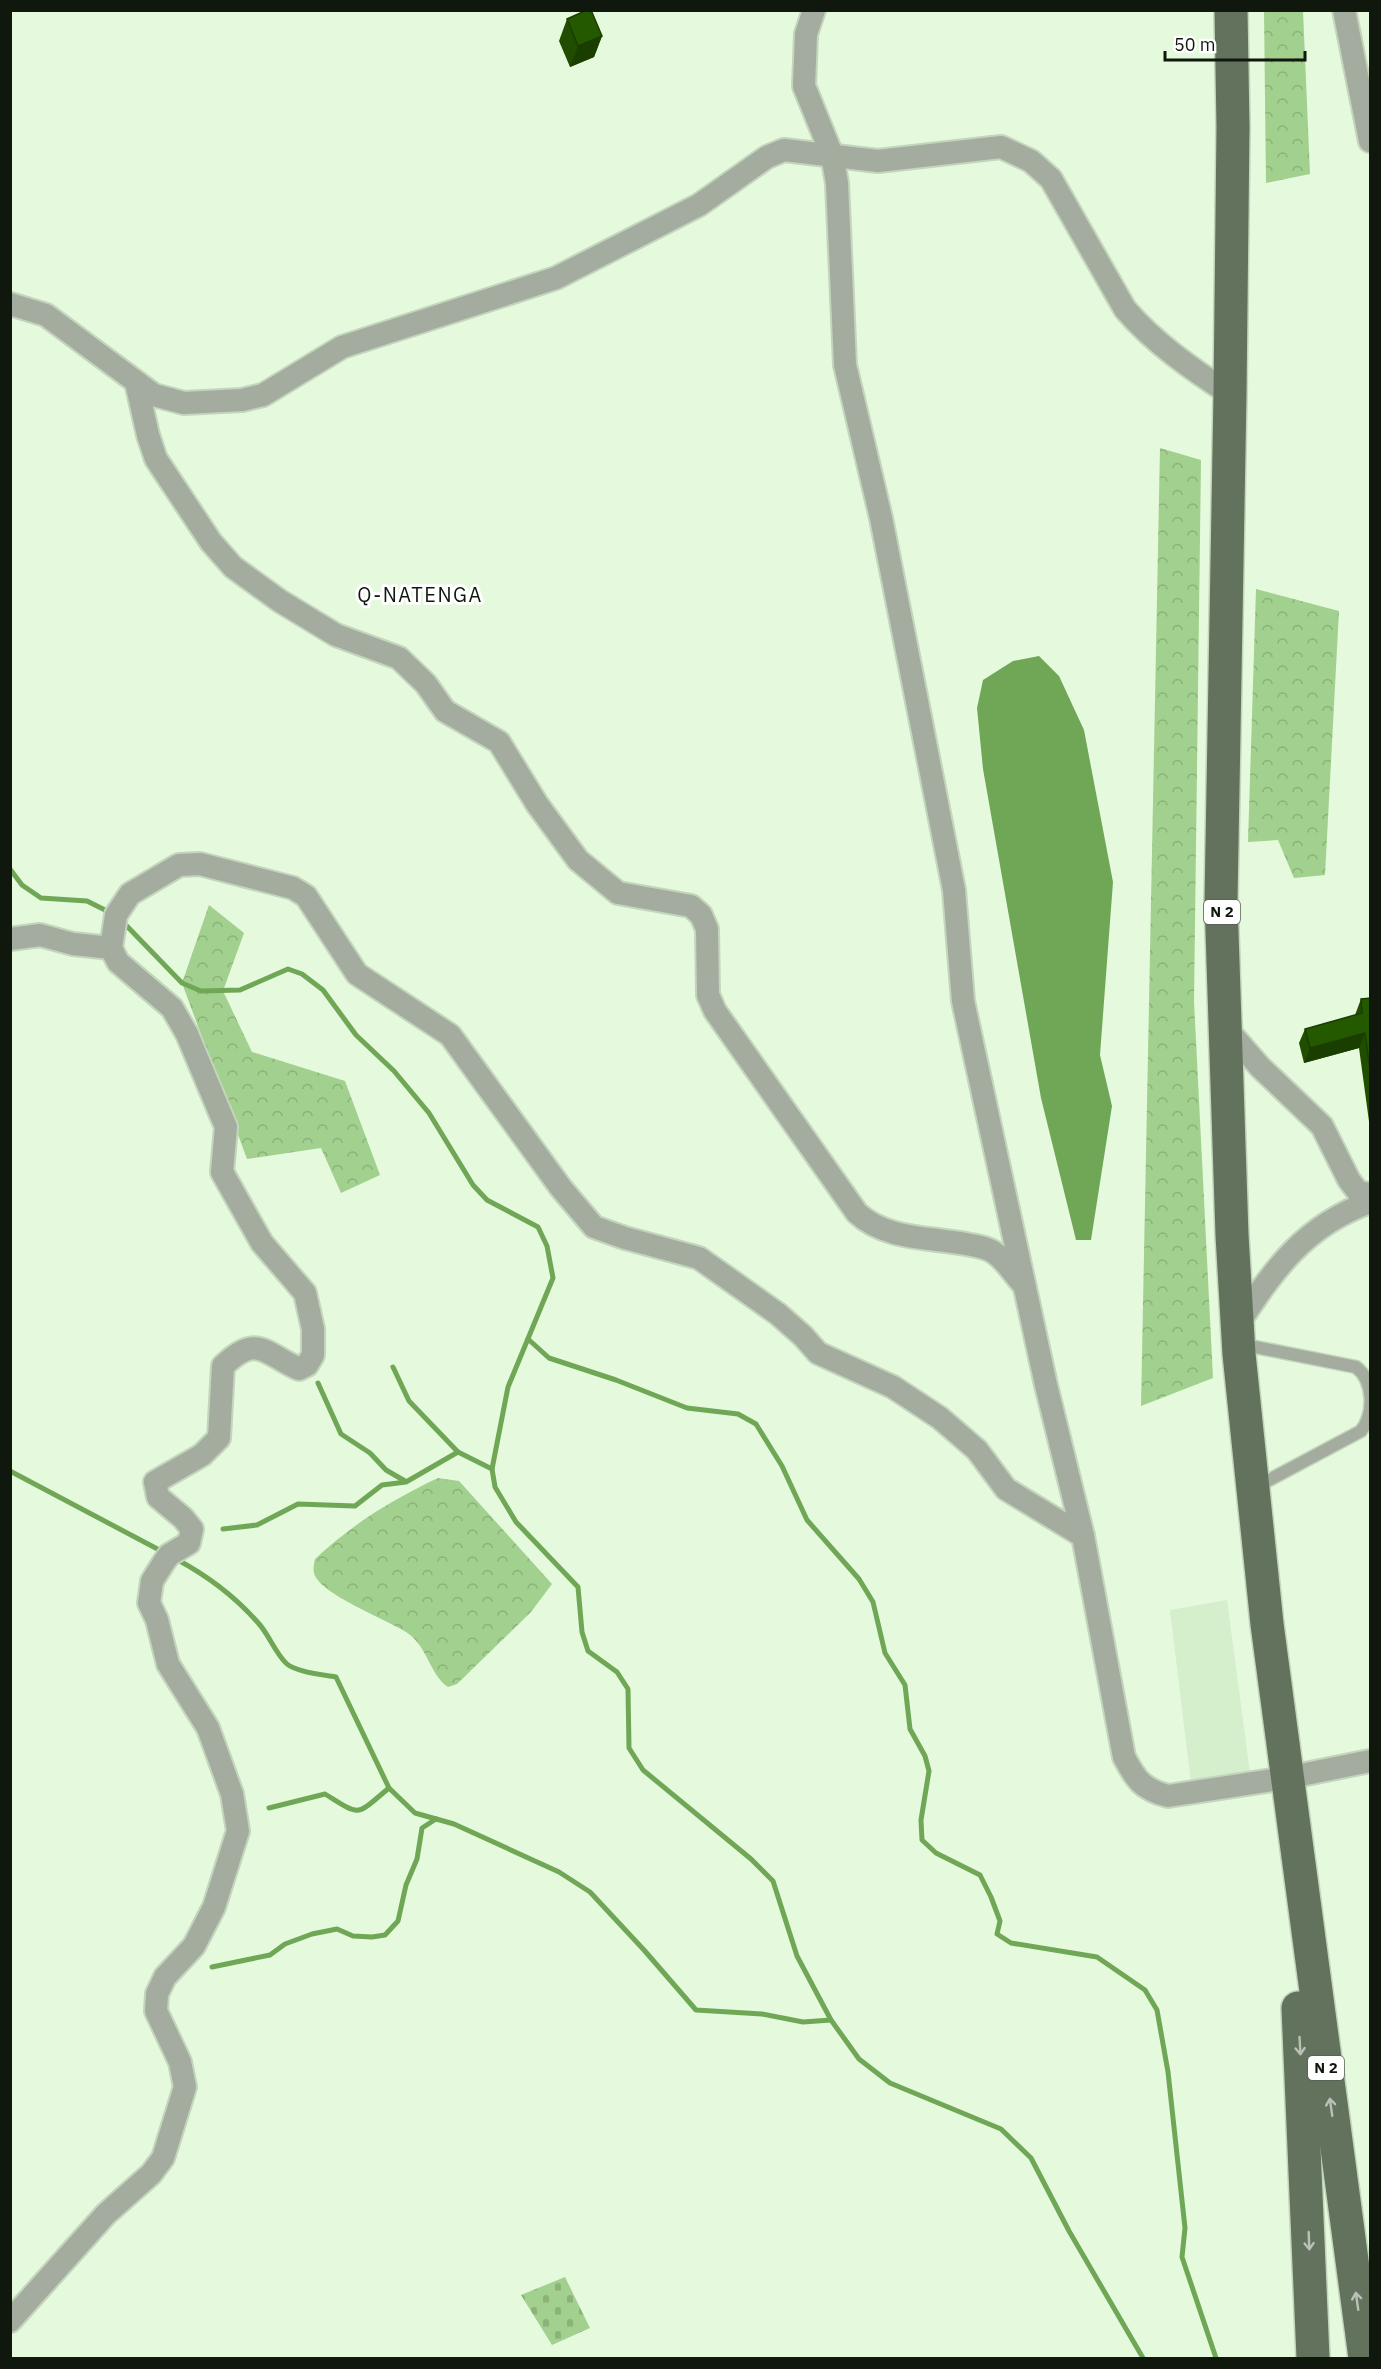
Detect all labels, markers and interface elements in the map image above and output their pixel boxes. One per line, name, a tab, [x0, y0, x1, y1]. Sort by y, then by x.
scale bar	[1165, 24, 1304, 62]
text: 50 m	[1174, 33, 1216, 56]
district label: Q-NATENGA	[357, 581, 483, 608]
road number: N 2	[1204, 900, 1240, 924]
one-way arrow	[1294, 2036, 1305, 2056]
road number: N 2	[1308, 2056, 1344, 2080]
one-way arrow	[1325, 2098, 1336, 2118]
one-way arrow	[1303, 2230, 1314, 2250]
one-way arrow	[1351, 2291, 1362, 2311]

